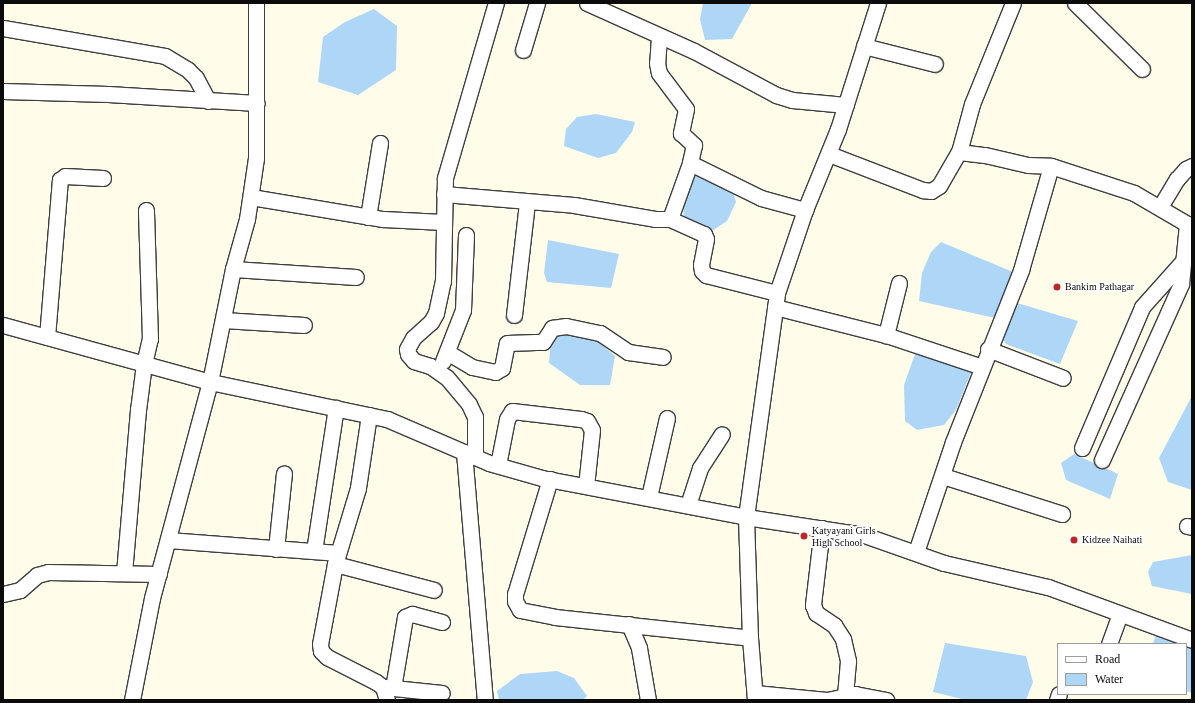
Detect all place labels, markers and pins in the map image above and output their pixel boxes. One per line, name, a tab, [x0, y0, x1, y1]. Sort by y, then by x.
place label: Bankim Pathagar	[1065, 281, 1134, 293]
marker: Bankim Pathagar	[1052, 282, 1062, 292]
place label: Katyayani Girls High School	[812, 524, 876, 548]
marker: Katyayani Girls High School	[799, 531, 809, 541]
place label: Kidzee Naihati	[1082, 534, 1142, 546]
marker: Kidzee Naihati	[1069, 535, 1079, 545]

